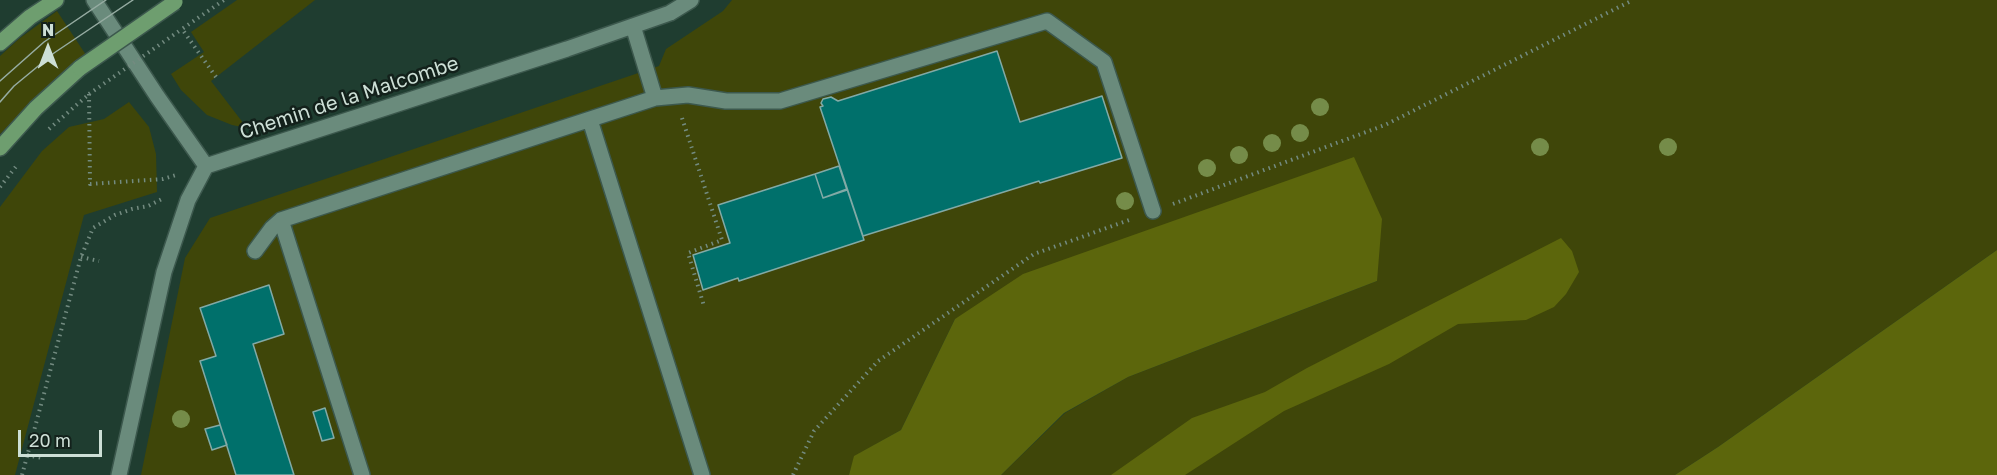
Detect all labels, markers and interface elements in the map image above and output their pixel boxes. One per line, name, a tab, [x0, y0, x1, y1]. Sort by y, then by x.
north arrow	[18, 18, 78, 78]
text: N	[42, 20, 54, 40]
street label: Chemin de la Malcombe	[237, 51, 461, 145]
scale bar	[21, 418, 105, 456]
text: 20 m	[29, 429, 71, 451]

